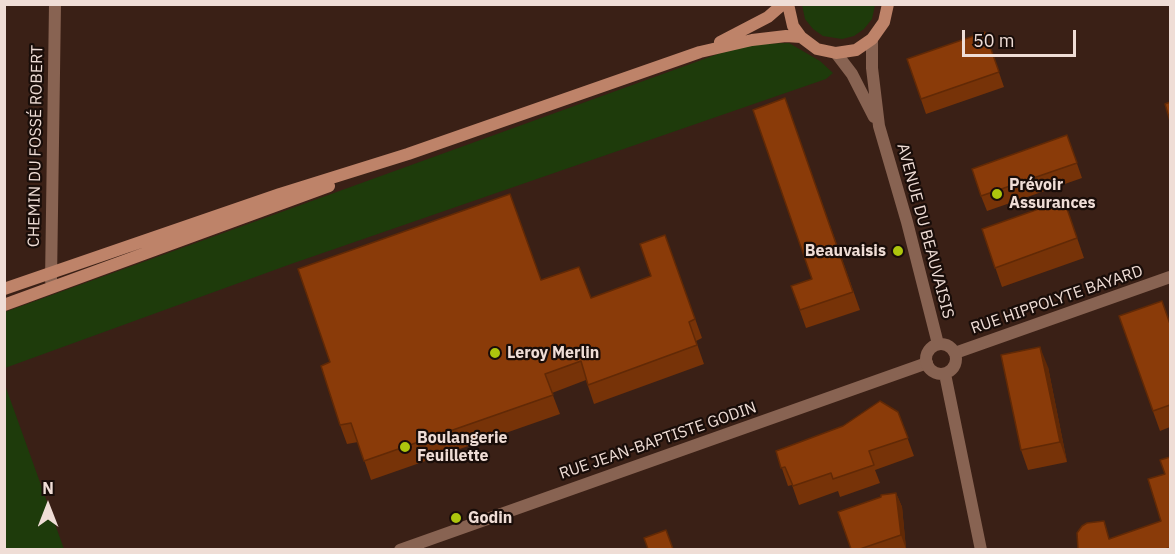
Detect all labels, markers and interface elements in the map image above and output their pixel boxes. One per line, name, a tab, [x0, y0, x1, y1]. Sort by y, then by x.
scale bar	[965, 18, 1079, 56]
text: 50 m	[973, 29, 1015, 52]
street label: CHEMIN DU FOSSÉ ROBERT	[25, 45, 47, 247]
street label: AVENUE DU BEAUVAISIS	[892, 141, 958, 321]
place label: Prévoir Assurances	[1009, 175, 1096, 213]
marker: Prévoir Assurances	[990, 187, 1004, 201]
place label: Beauvaisis	[805, 241, 886, 261]
marker: Beauvaisis	[891, 244, 905, 258]
street label: RUE HIPPOLYTE BAYARD	[968, 262, 1146, 338]
place label: Leroy Merlin	[507, 343, 599, 363]
marker: Leroy Merlin	[488, 346, 502, 360]
street label: RUE JEAN-BAPTISTE GODIN	[557, 398, 759, 484]
place label: Boulangerie Feuillette	[417, 428, 507, 466]
marker: Boulangerie Feuillette	[398, 440, 412, 454]
north arrow	[18, 476, 78, 536]
text: N	[42, 478, 54, 498]
place label: Godin	[468, 508, 512, 528]
marker: Godin	[449, 511, 463, 525]

